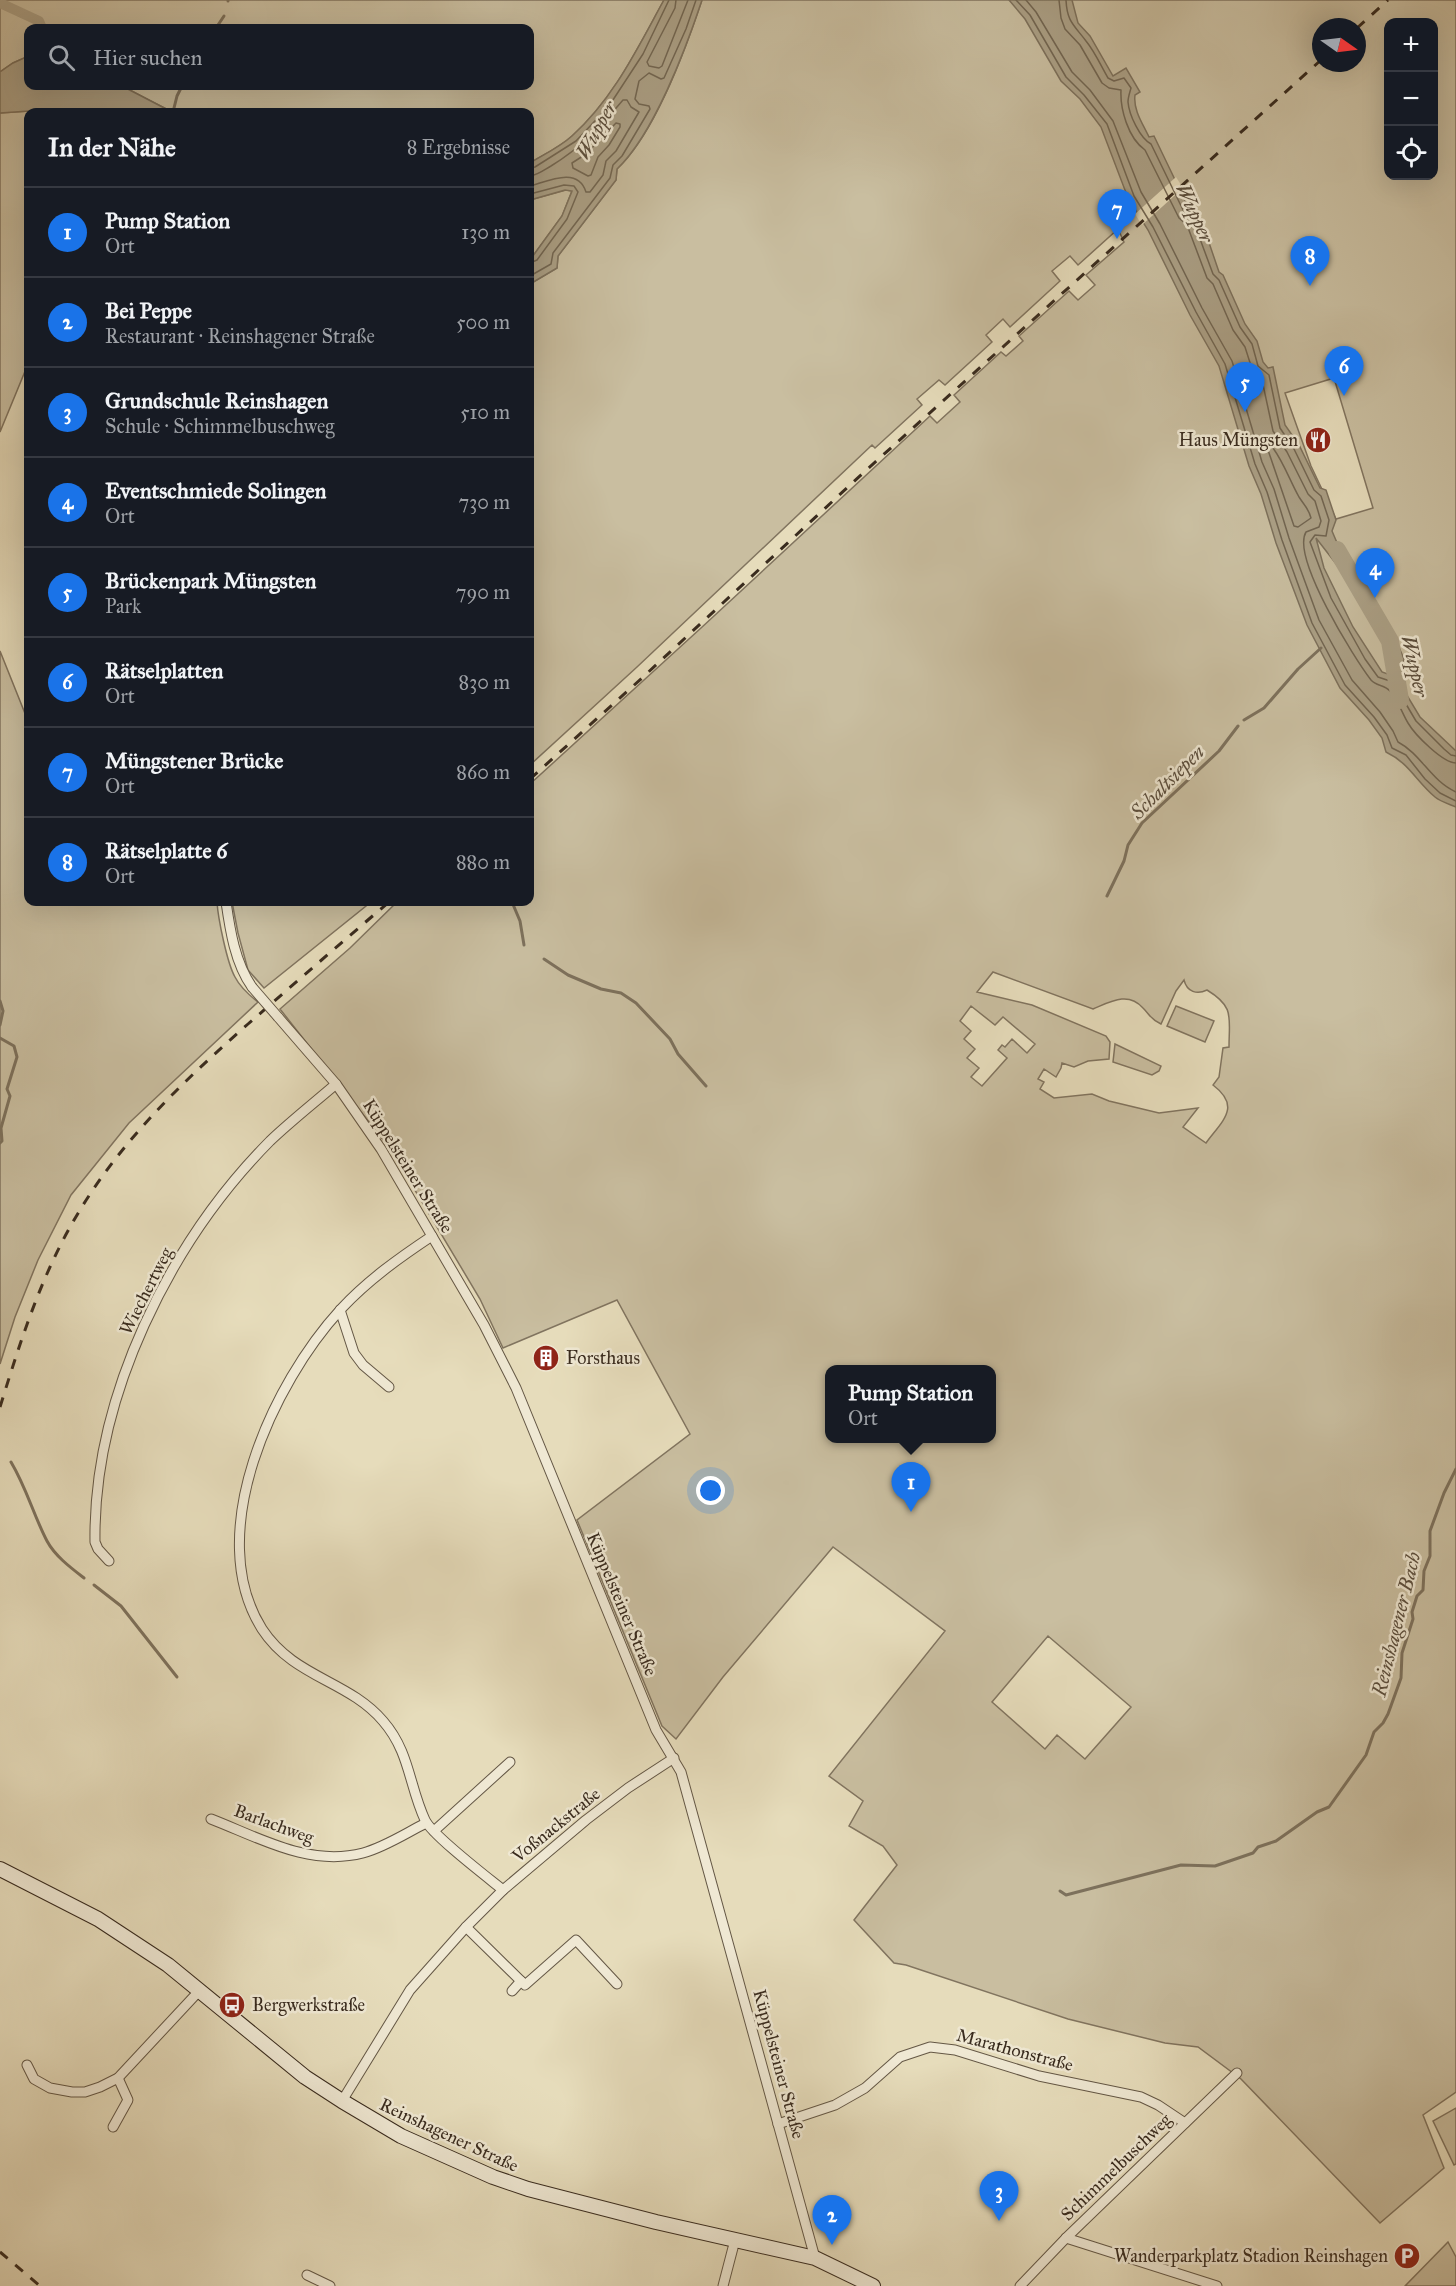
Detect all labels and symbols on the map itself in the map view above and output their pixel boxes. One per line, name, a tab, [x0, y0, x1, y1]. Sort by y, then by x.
north arrow	[1312, 18, 1366, 72]
water label: Wupper	[570, 95, 623, 164]
water label: Wupper	[1170, 180, 1220, 248]
pin: 7	[1098, 190, 1136, 239]
pin: 8	[1290, 236, 1330, 286]
pin: 6	[1324, 346, 1364, 396]
pin: 5	[1226, 362, 1264, 412]
restaurant icon: Haus Müngsten	[1303, 425, 1333, 455]
place label: Haus Müngsten	[1179, 429, 1298, 452]
pin: 4	[1356, 548, 1394, 598]
water label: Wupper	[1395, 633, 1434, 701]
water label: Schaltsiepen	[1124, 740, 1210, 825]
street label: Küppelsteiner Straße	[358, 1095, 458, 1237]
street label: Wiechertweg	[115, 1243, 179, 1339]
building icon: Forsthaus	[531, 1343, 561, 1373]
place label: Forsthaus	[566, 1347, 640, 1369]
pin: 1	[892, 1462, 930, 1512]
your location	[696, 1476, 725, 1505]
street label: Küppelsteiner Straße	[582, 1529, 662, 1679]
water label: Reinshagener Bach	[1366, 1549, 1426, 1700]
street label: Voßnackstraße	[507, 1783, 605, 1868]
street label: Barlachweg	[231, 1799, 318, 1850]
street label: Küppelsteiner Straße	[748, 1987, 810, 2141]
bus stop icon: Bergwerkstraße	[217, 1990, 247, 2020]
place label: Bergwerkstraße	[252, 1994, 365, 2017]
street label: Marathonstraße	[954, 2024, 1076, 2076]
street label: Reinshagener Straße	[376, 2093, 522, 2178]
street label: Schimmelbuschweg	[1056, 2108, 1177, 2226]
pin: 3	[980, 2172, 1018, 2221]
pin: 2	[812, 2196, 852, 2245]
parking icon: Wanderparkplatz Stadion Reinshagen	[1392, 2241, 1422, 2271]
place label: Wanderparkplatz Stadion Reinshagen	[1114, 2245, 1388, 2268]

